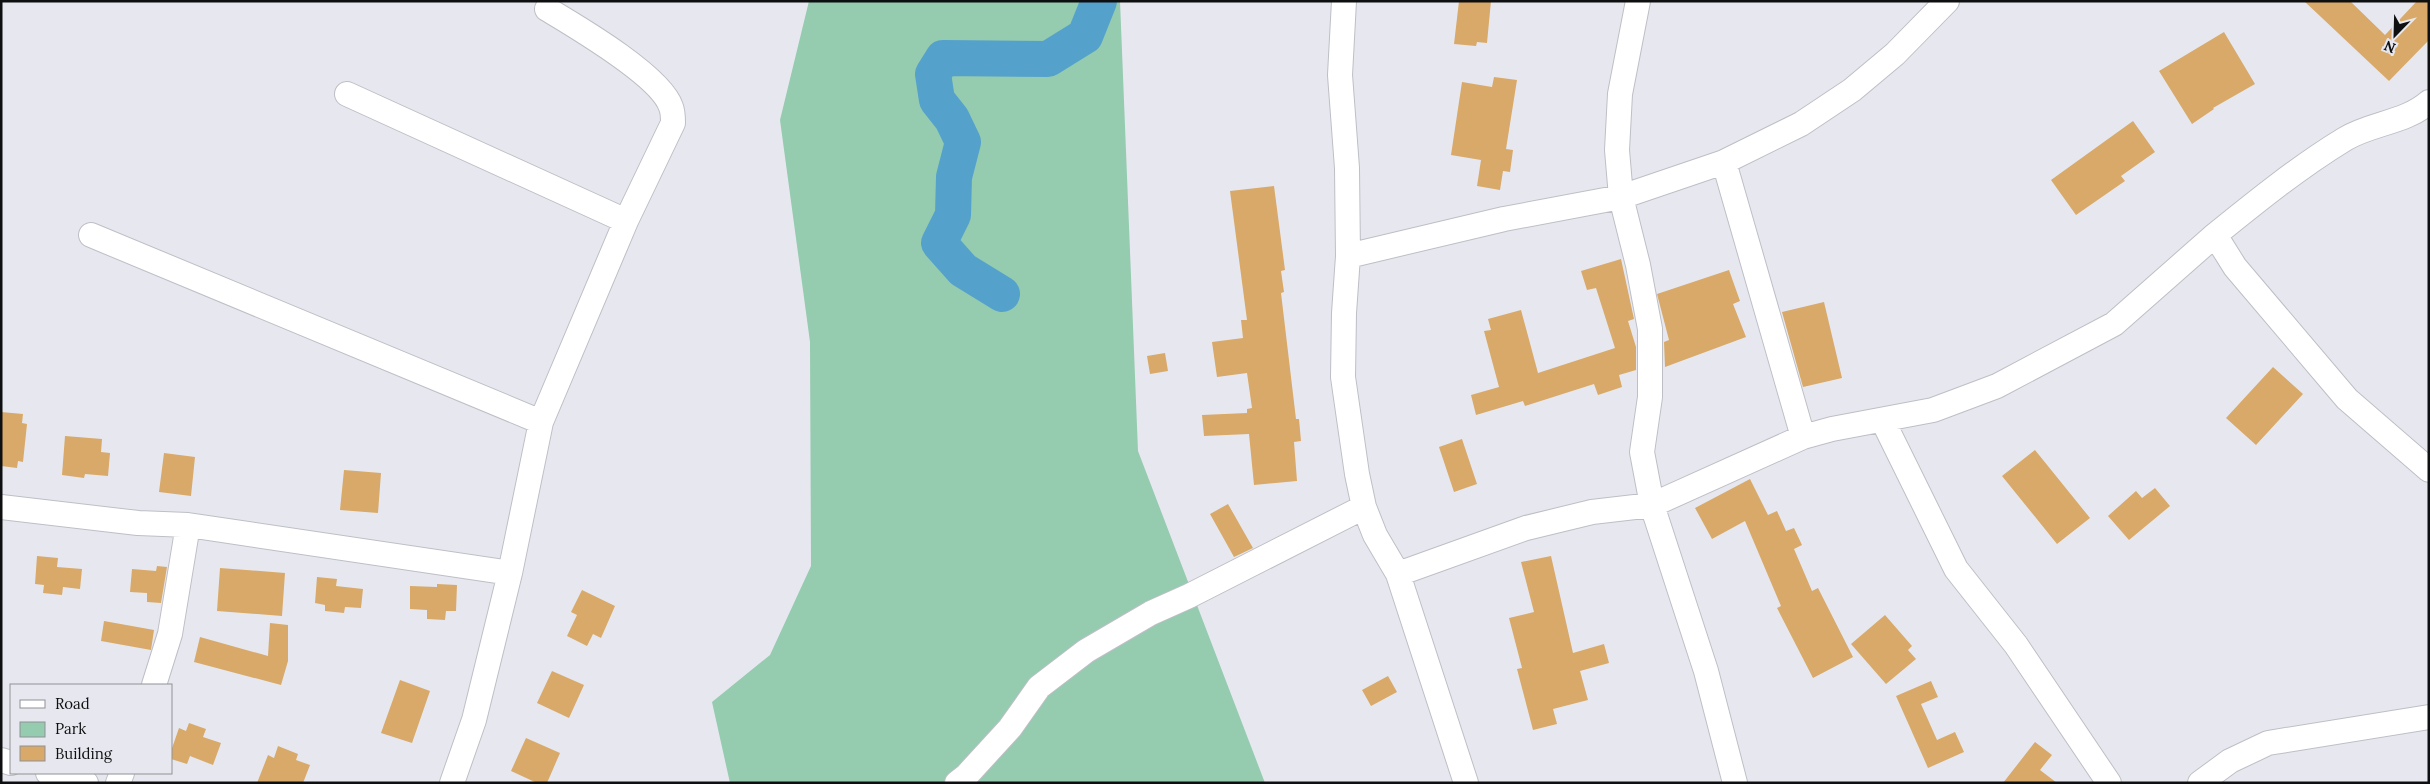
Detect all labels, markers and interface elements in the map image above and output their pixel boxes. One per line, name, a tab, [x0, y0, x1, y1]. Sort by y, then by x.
north arrow	[2370, 10, 2420, 60]
text: N	[2381, 36, 2398, 57]
legend	[10, 684, 172, 774]
text: Road	[55, 694, 90, 713]
text: Park	[55, 719, 86, 738]
text: Building	[55, 744, 113, 763]

